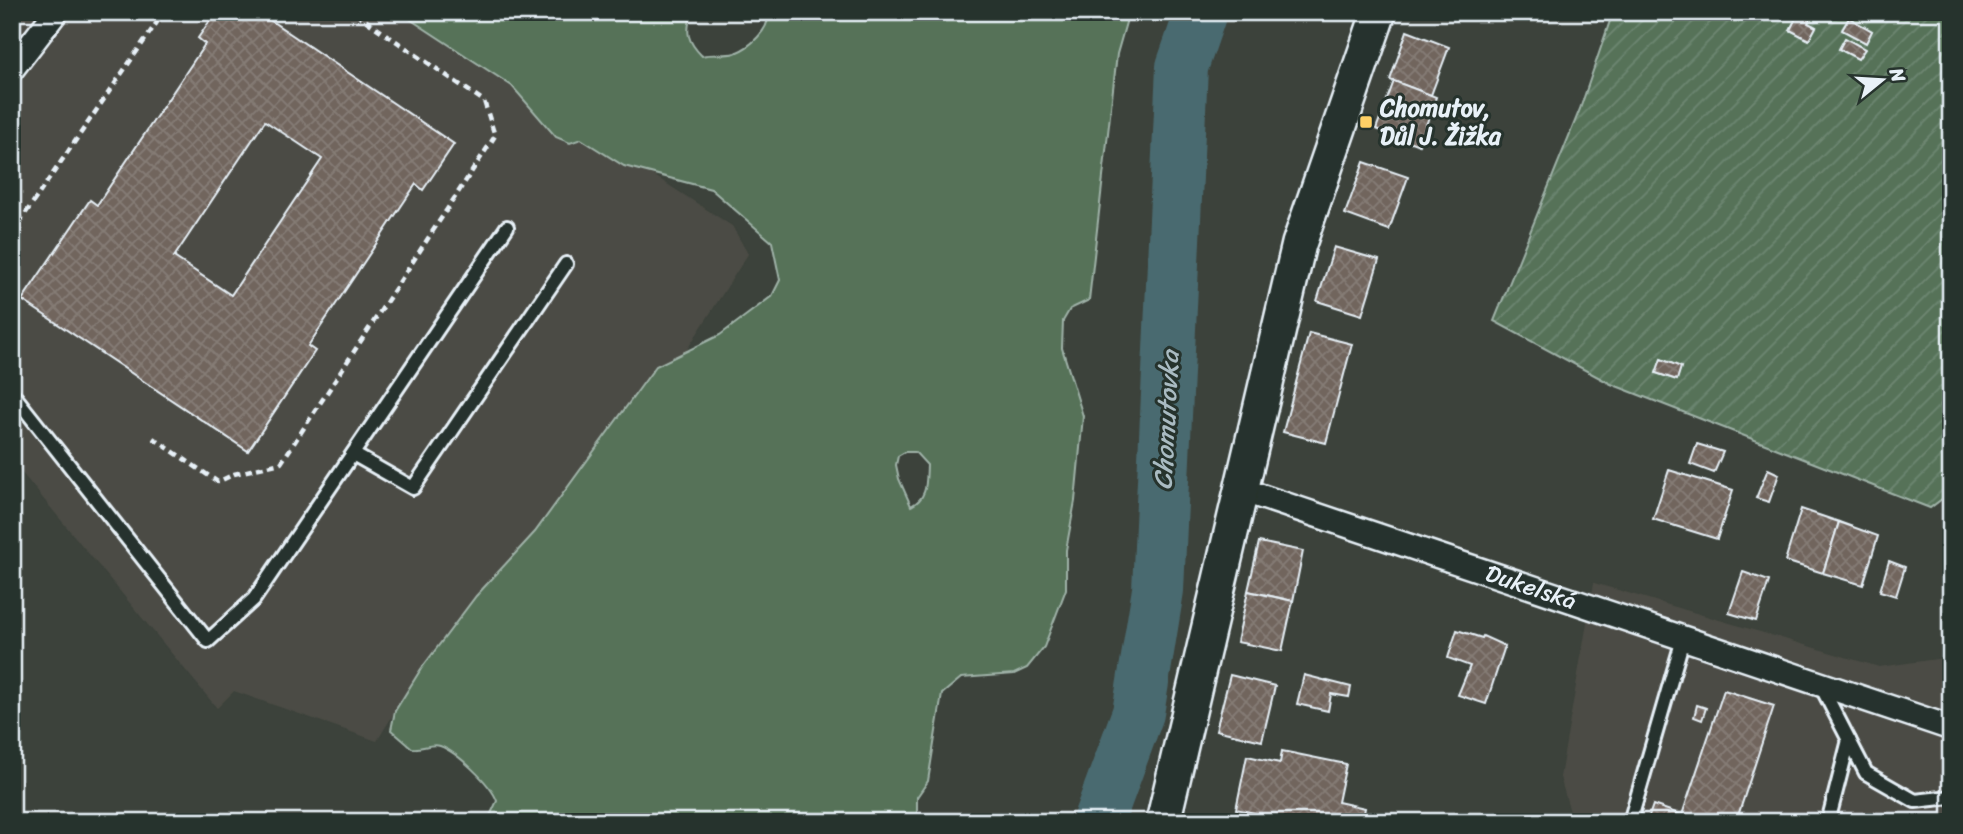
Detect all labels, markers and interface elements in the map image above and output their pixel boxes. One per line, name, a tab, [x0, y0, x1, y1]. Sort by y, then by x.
north arrow	[1848, 46, 1918, 116]
text: N	[1880, 63, 1916, 87]
place label: Chomutov, Důl J. Žižka	[1379, 87, 1502, 157]
marker: Chomutov, Důl J. Žižka	[1358, 114, 1374, 130]
water label: Chomutovka	[1139, 347, 1193, 491]
street label: Dukelská	[1480, 552, 1582, 622]

